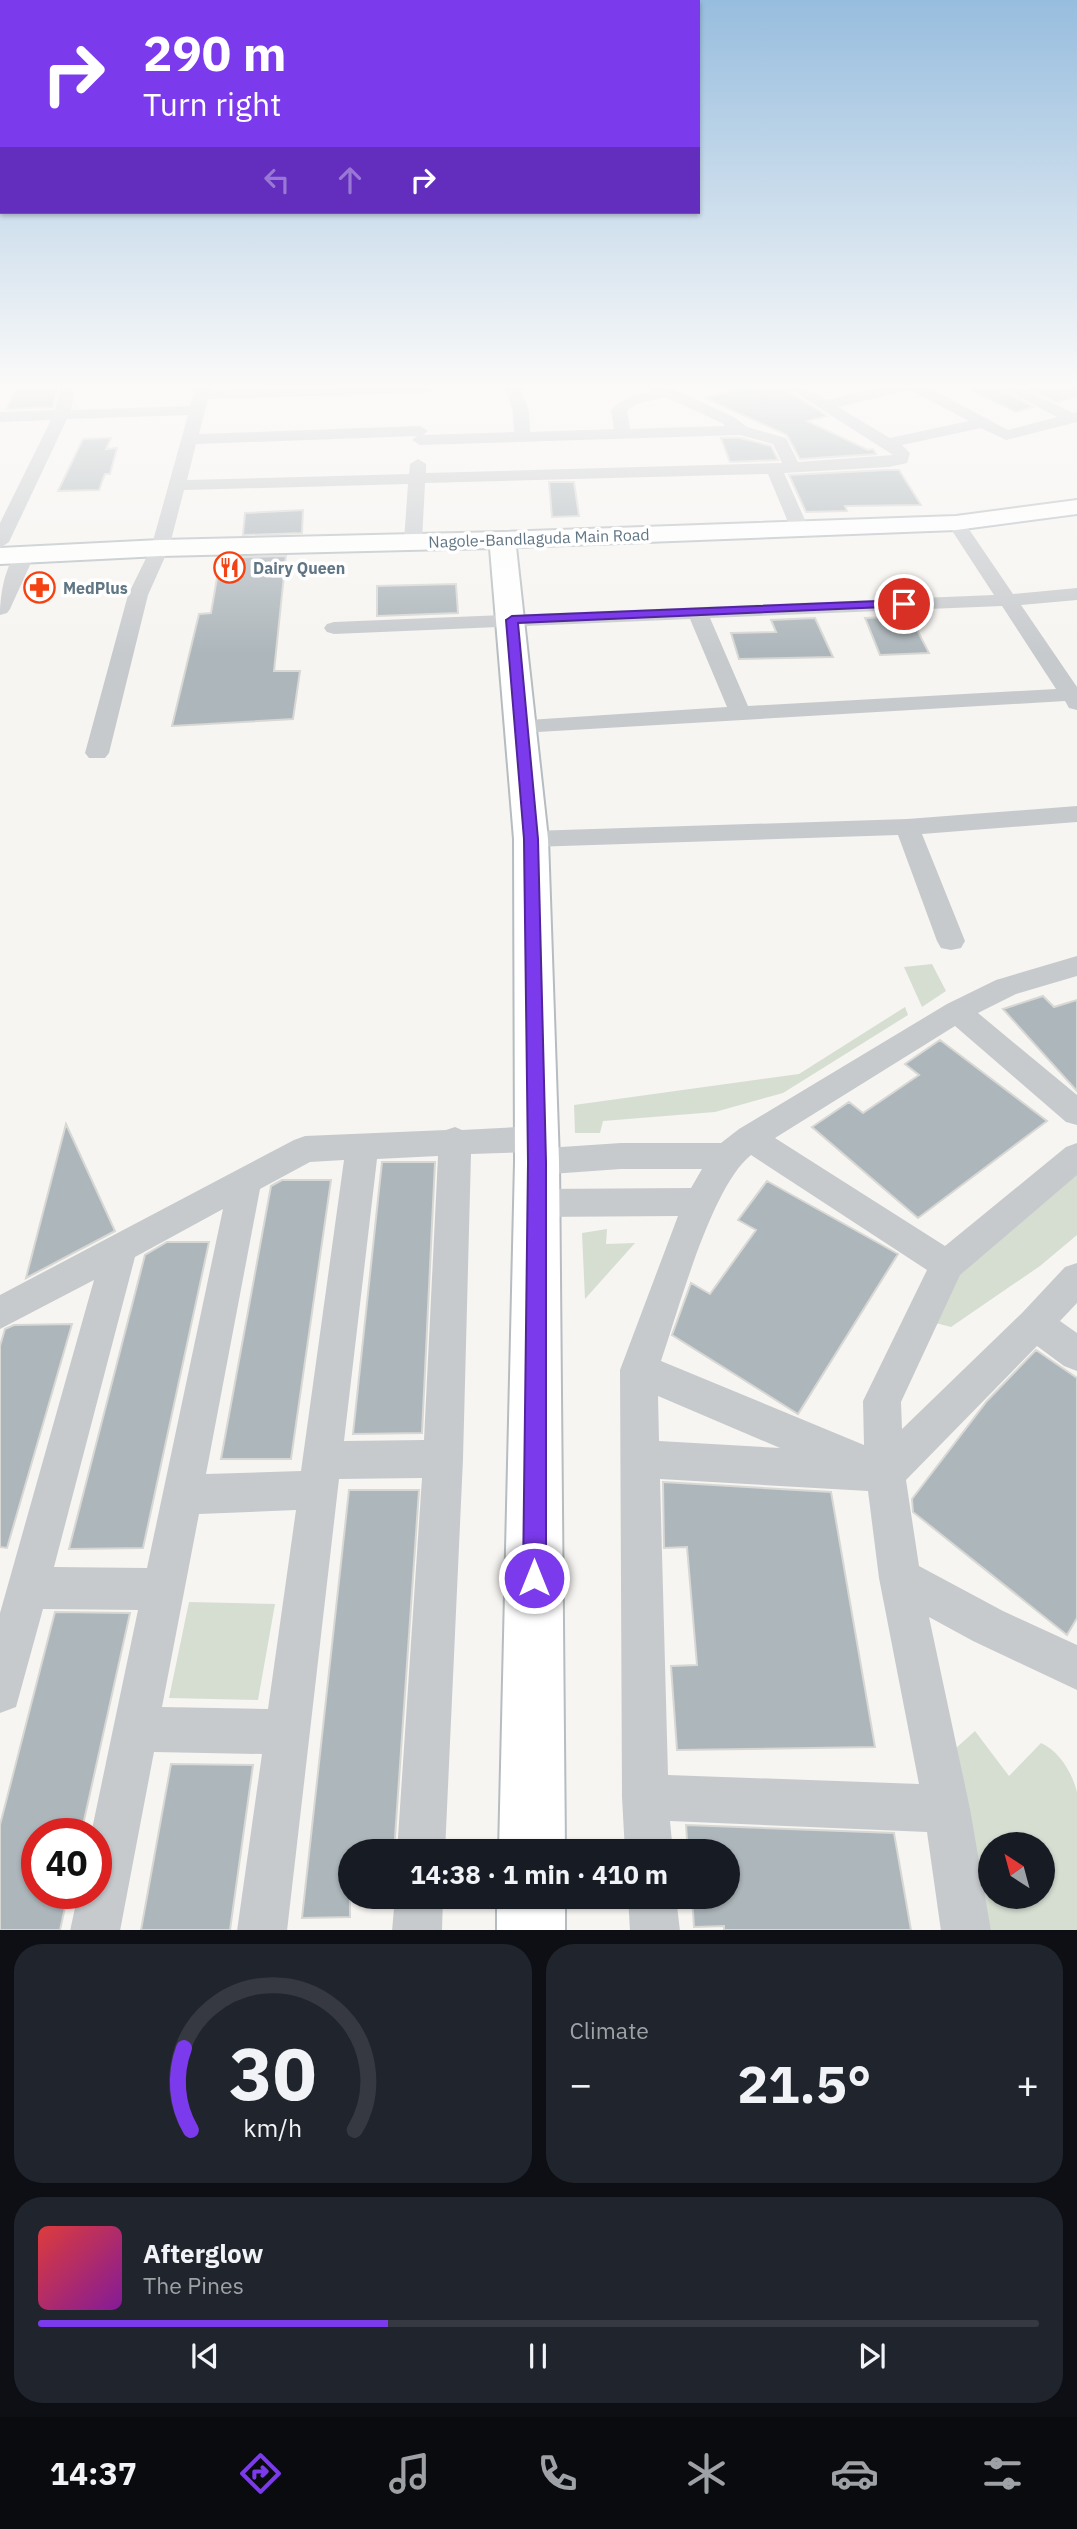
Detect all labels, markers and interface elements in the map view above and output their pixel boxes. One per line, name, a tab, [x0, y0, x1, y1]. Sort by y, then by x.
text: 290 m	[143, 21, 287, 84]
icon: right	[28, 28, 119, 119]
text: Turn right	[143, 83, 281, 125]
icon: left	[258, 161, 296, 199]
icon: ahead	[331, 161, 369, 199]
icon: right	[404, 161, 442, 199]
street label: Nagole-Bandlaguda Main Road	[428, 524, 650, 552]
restaurant icon: Dairy Queen	[213, 551, 247, 585]
place label: Dairy Queen	[253, 558, 345, 578]
pharmacy icon: MedPlus	[23, 571, 57, 605]
pin	[874, 574, 934, 634]
place label: MedPlus	[63, 578, 128, 598]
icon: arrive	[885, 585, 923, 623]
position arrow	[497, 1541, 571, 1615]
speed limit sign: 40	[21, 1818, 112, 1909]
north arrow	[978, 1832, 1055, 1909]
map controls	[978, 1832, 1055, 1909]
text: 14:38 · 1 min · 410 m	[410, 1857, 668, 1891]
text: Climate	[570, 2015, 649, 2045]
text: 30	[229, 2025, 316, 2120]
text: 21.5°	[737, 2050, 871, 2117]
text: −	[570, 2059, 592, 2108]
text: +	[1016, 2059, 1039, 2108]
text: km/h	[243, 2110, 302, 2143]
text: Afterglow	[143, 2236, 263, 2270]
text: The Pines	[143, 2270, 244, 2300]
icon: previous	[186, 2337, 224, 2375]
icon: pause	[519, 2337, 557, 2375]
icon: next	[853, 2337, 891, 2375]
icon: directions	[236, 2449, 285, 2498]
icon: music	[385, 2449, 434, 2498]
icon: phone	[533, 2449, 582, 2498]
icon: climate	[682, 2449, 731, 2498]
icon: car	[830, 2449, 879, 2498]
icon: filters	[978, 2449, 1027, 2498]
text: 14:37	[50, 2452, 137, 2494]

